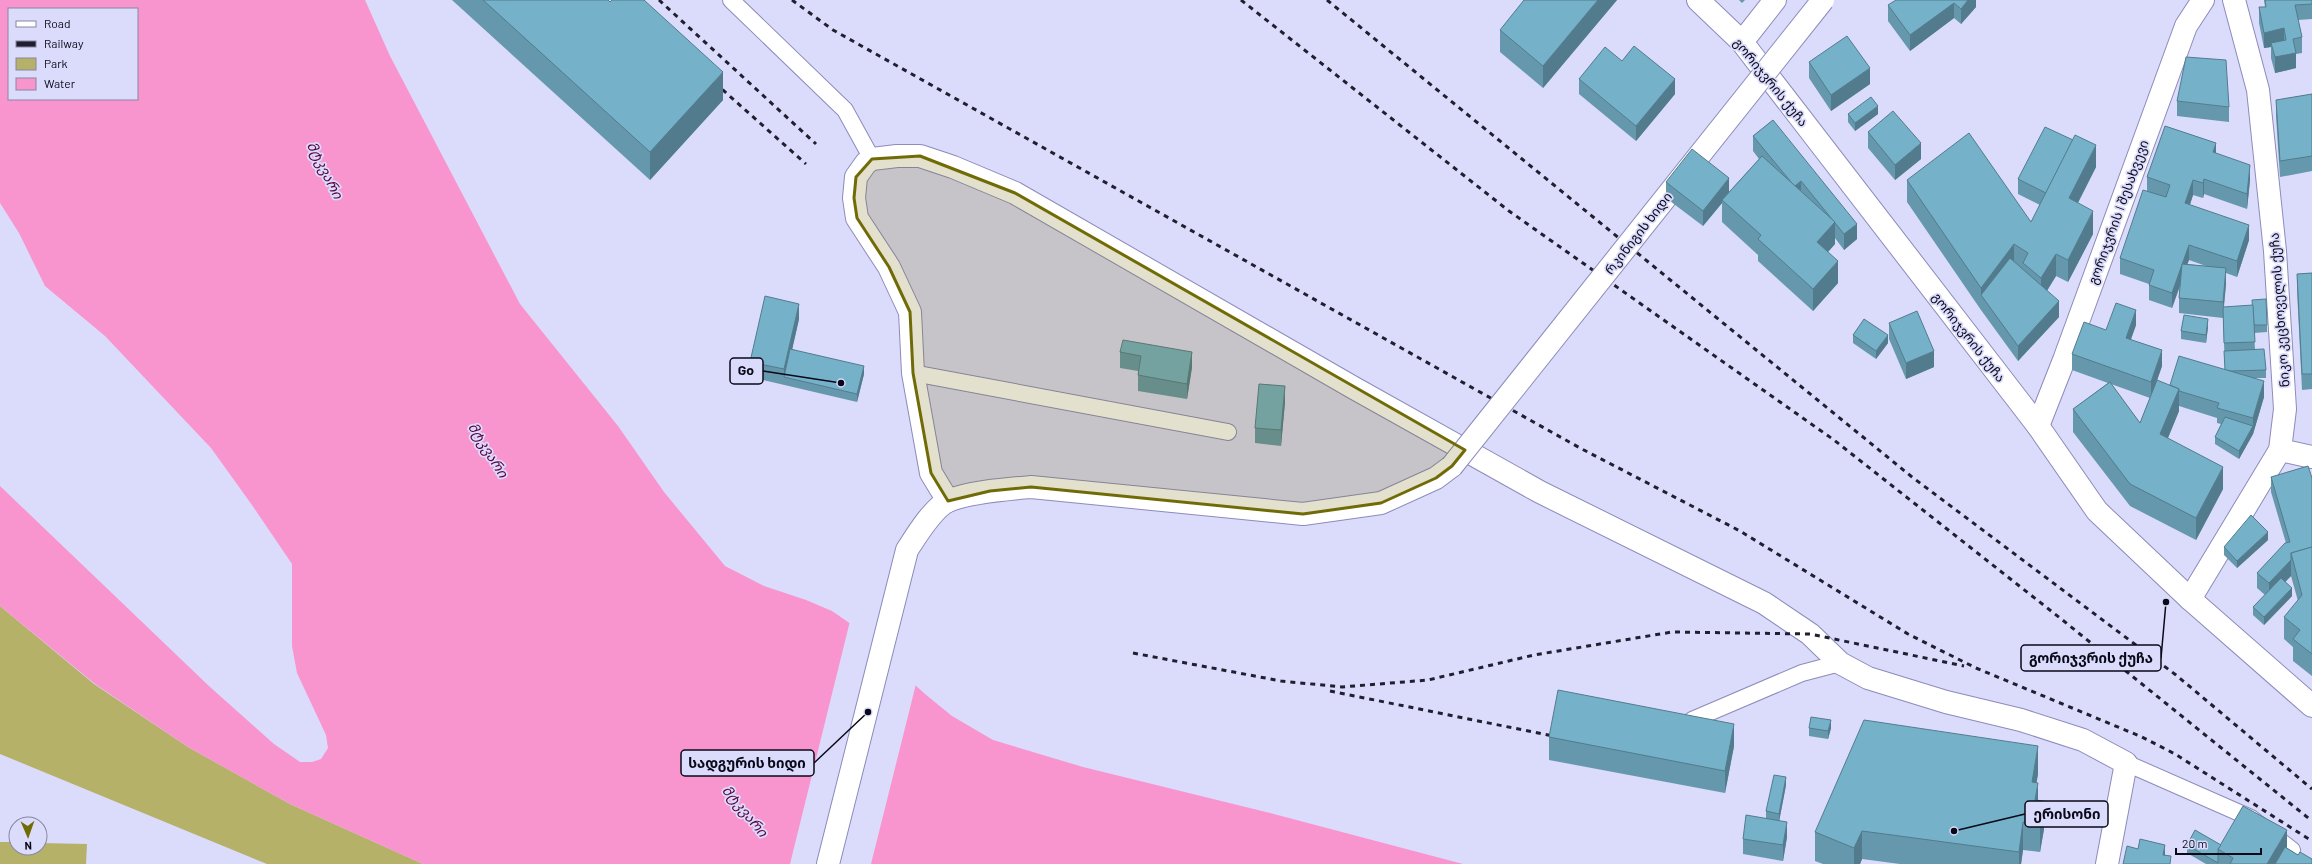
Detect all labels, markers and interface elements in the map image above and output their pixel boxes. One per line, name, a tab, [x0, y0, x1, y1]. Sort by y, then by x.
legend	[8, 8, 138, 100]
text: Road	[44, 16, 71, 30]
street label: გორიჯვრის ქუჩა	[1730, 34, 1812, 130]
text: Railway	[44, 36, 84, 50]
text: Park	[44, 56, 68, 70]
text: Water	[44, 76, 76, 90]
street label: გორიჯვრის I შესახვევი	[2084, 137, 2152, 287]
water label: მტკვარი	[303, 138, 347, 202]
street label: რკინიგის ხიდი	[1601, 189, 1676, 278]
street label: ნიკო კეცხოველის ქუჩა	[2266, 232, 2293, 388]
street label: გორიჯვრის ქუჩა	[1929, 289, 2009, 385]
callout: Go	[730, 358, 763, 384]
text: Go	[738, 361, 754, 378]
water label: მტკვარი	[464, 419, 513, 482]
callout: გორიჯვრის ქუჩა	[2021, 645, 2161, 671]
text: გორიჯვრის ქუჩა	[2029, 649, 2153, 667]
callout: სადგურის ხიდი	[681, 750, 814, 776]
text: სადგურის ხიდი	[688, 754, 806, 772]
water label: მტკვარი	[718, 782, 772, 841]
callout: ერისონი	[2025, 801, 2108, 827]
text: ერისონი	[2033, 805, 2101, 823]
north arrow	[8, 816, 48, 856]
scale bar	[2176, 830, 2261, 856]
text: 20 m	[2182, 836, 2208, 850]
text: N	[24, 840, 32, 853]

